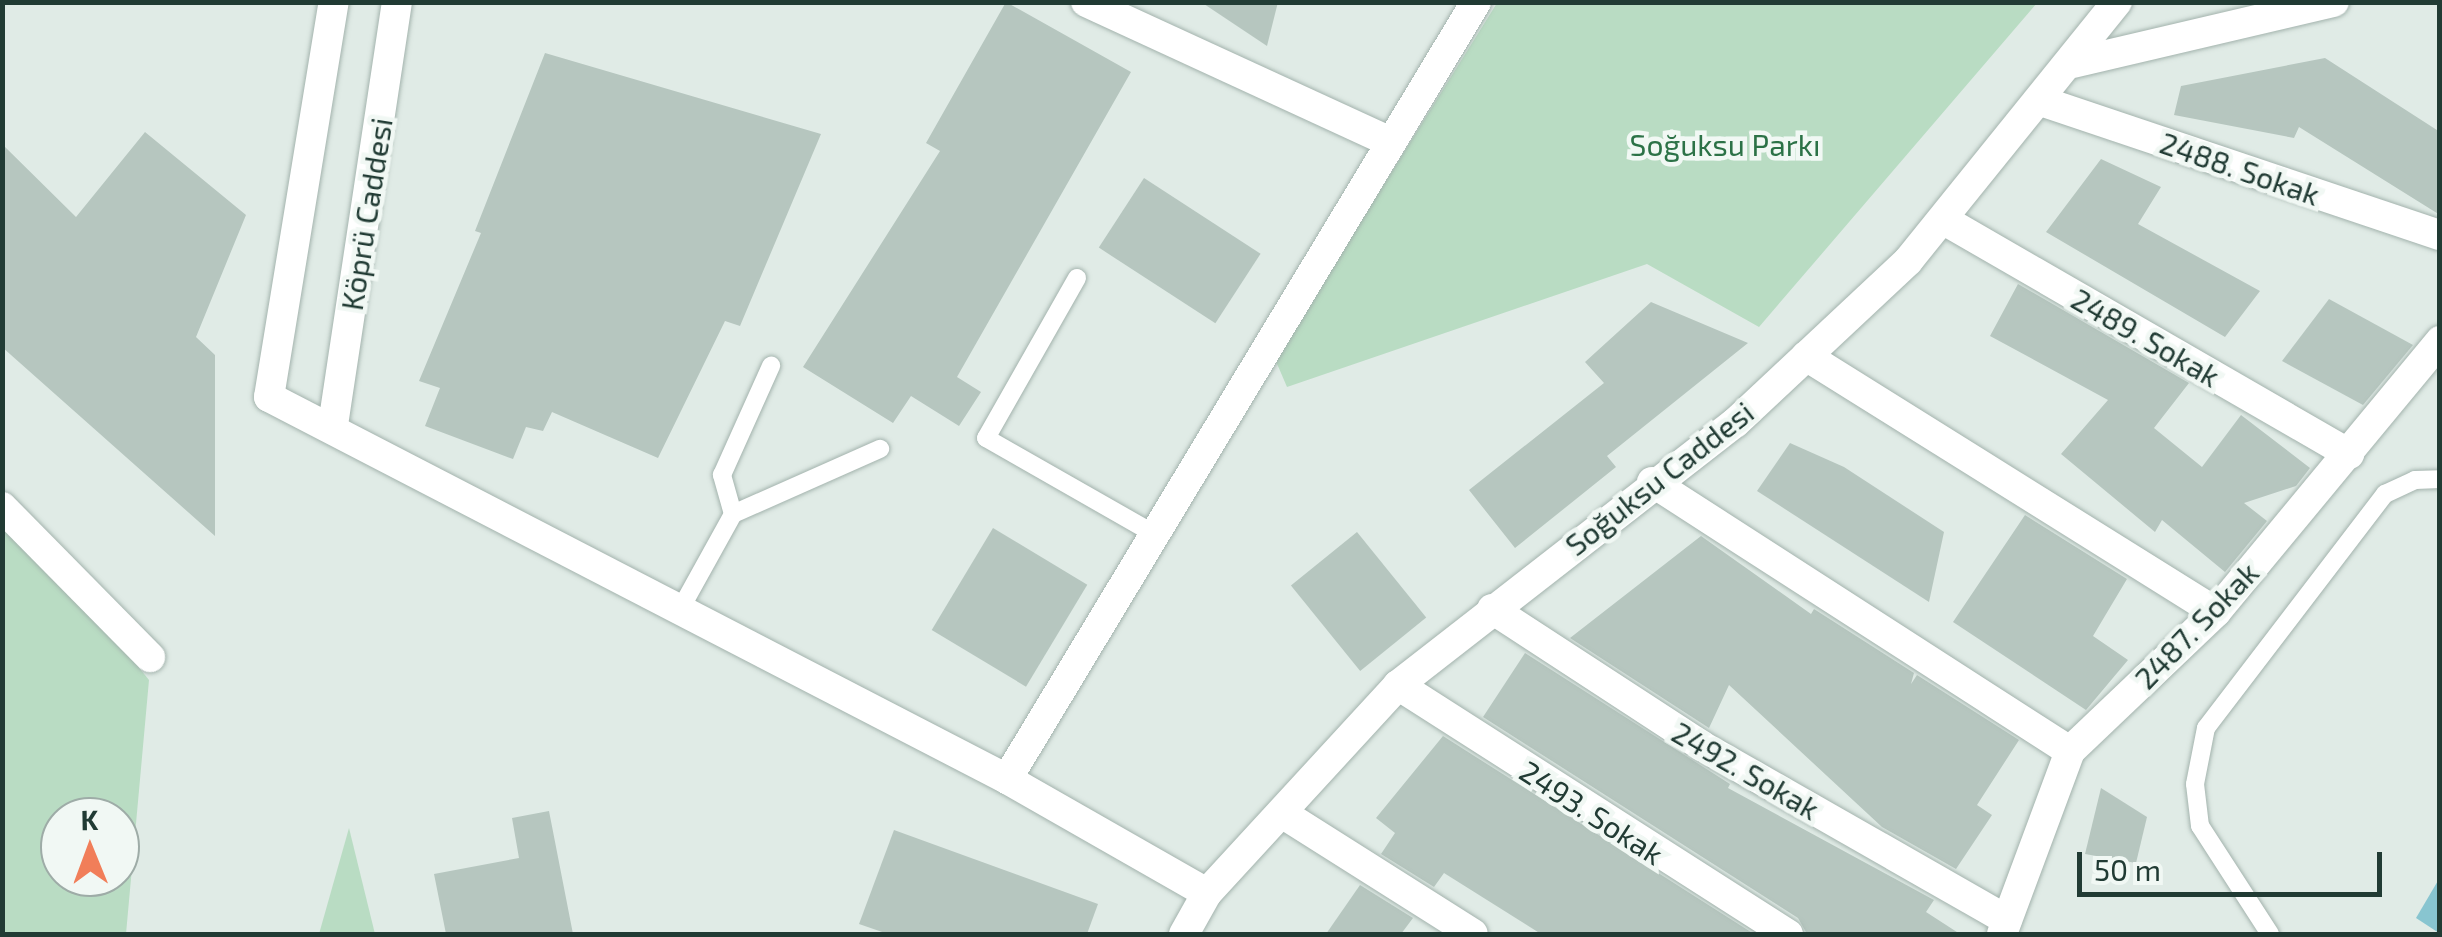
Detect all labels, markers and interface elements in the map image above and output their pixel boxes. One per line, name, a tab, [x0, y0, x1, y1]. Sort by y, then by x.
street label: Köprü Caddesi	[333, 115, 399, 313]
street label: 2488. Sokak	[2156, 124, 2324, 212]
park label: Soğuksu Parkı	[1630, 126, 1820, 162]
street label: 2489. Sokak	[2066, 280, 2226, 394]
street label: Soğuksu Caddesi	[1558, 393, 1760, 563]
street label: 2487. Sokak	[2127, 554, 2265, 696]
street label: 2492. Sokak	[1666, 713, 1826, 827]
street label: 2493. Sokak	[1514, 752, 1670, 872]
north arrow	[40, 797, 140, 897]
text: K	[80, 802, 99, 836]
scale bar	[2082, 832, 2387, 894]
text: 50 m	[2094, 851, 2161, 887]

